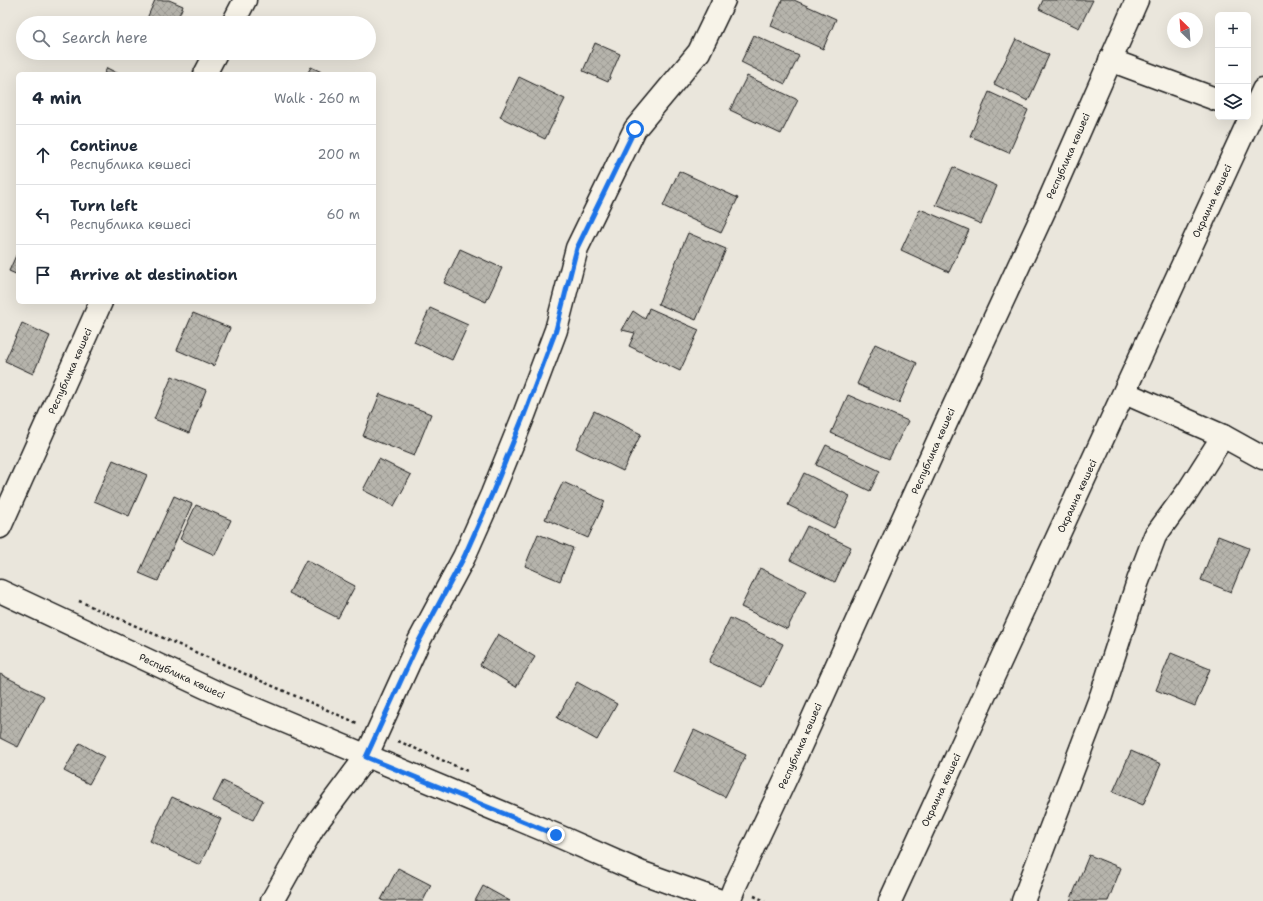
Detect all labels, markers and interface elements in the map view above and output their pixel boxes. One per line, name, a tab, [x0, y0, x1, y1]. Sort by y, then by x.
north arrow	[1167, 12, 1203, 48]
map controls	[1215, 12, 1251, 120]
button: +	[1215, 12, 1251, 48]
search box	[16, 16, 376, 60]
icon: search	[30, 27, 52, 49]
text: Search here	[62, 28, 148, 48]
button: −	[1215, 48, 1251, 84]
button: layers	[1215, 84, 1251, 120]
text: 4 min	[32, 87, 82, 109]
text: Walk · 260 m	[274, 90, 360, 107]
street label: Республика көшесі	[1043, 111, 1093, 201]
route start	[626, 120, 644, 138]
text: Continue	[70, 136, 138, 156]
icon: ahead	[32, 144, 54, 166]
text: 200 m	[318, 146, 360, 163]
text: Республика көшесі	[70, 156, 191, 173]
street label: Окраина көшесі	[1189, 162, 1235, 240]
text: Turn left	[70, 196, 138, 216]
icon: left	[32, 204, 54, 226]
text: 60 m	[327, 206, 360, 223]
text: Республика көшесі	[70, 216, 191, 233]
icon: arrive	[32, 264, 54, 286]
text: Arrive at destination	[70, 265, 238, 285]
street label: Республика көшесі	[45, 326, 95, 416]
street label: Республика көшесі	[908, 406, 958, 496]
street label: Окраина көшесі	[1054, 457, 1100, 535]
street label: Республика көшесі	[137, 650, 227, 702]
street label: Республика көшесі	[775, 701, 825, 791]
street label: Окраина көшесі	[918, 751, 964, 829]
route end	[547, 826, 565, 844]

